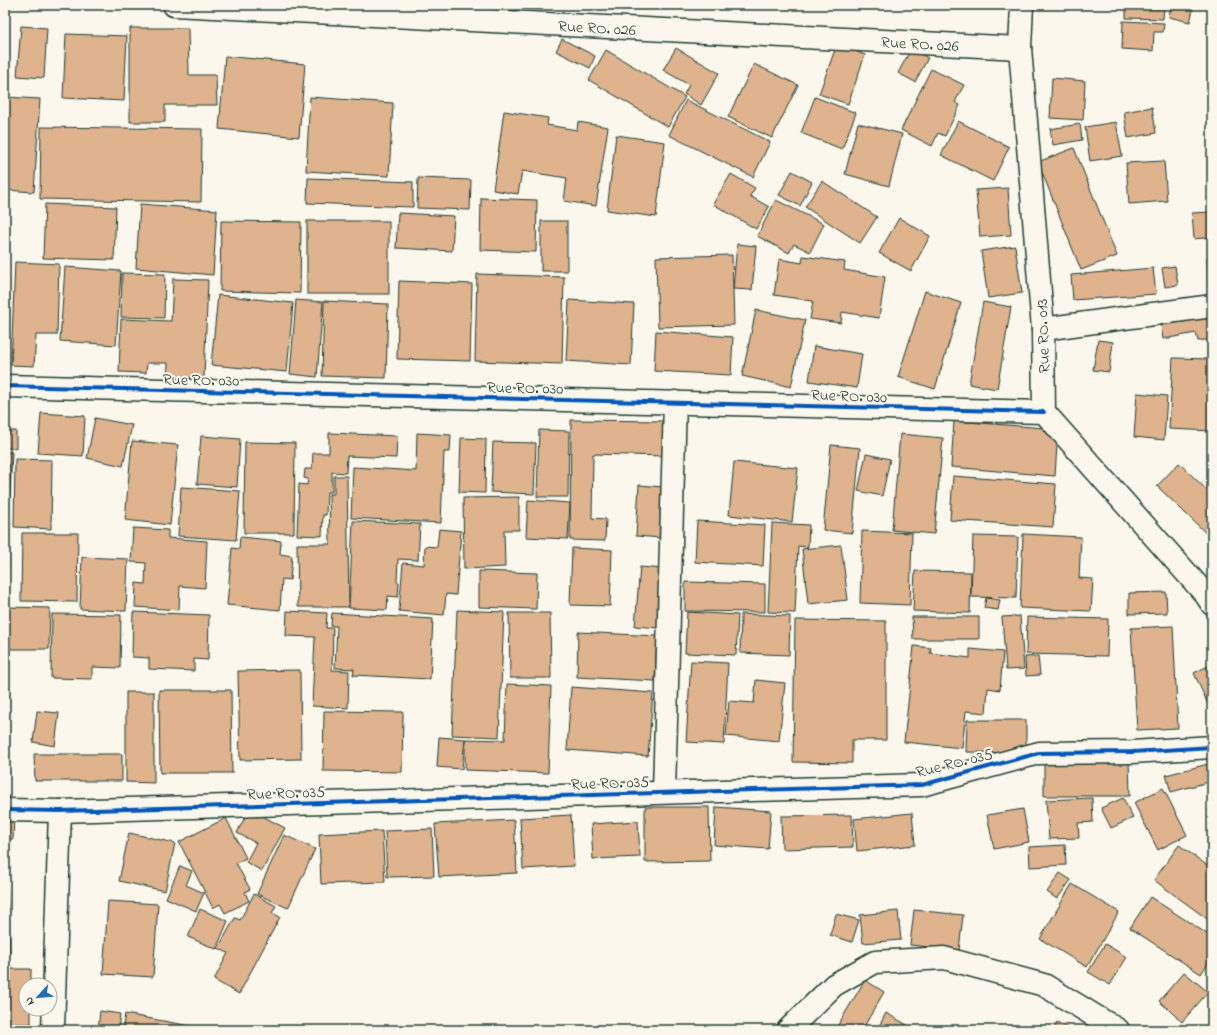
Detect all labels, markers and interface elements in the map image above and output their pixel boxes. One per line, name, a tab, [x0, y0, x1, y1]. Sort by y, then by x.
street label: Rue RO. 026	[557, 15, 636, 43]
street label: Rue RO. 026	[880, 31, 959, 59]
street label: Rue RO. 013	[1031, 298, 1057, 374]
street label: Rue RO. 030	[163, 368, 239, 394]
street label: Rue RO. 030	[487, 376, 563, 402]
street label: Rue RO. 030	[810, 384, 888, 410]
street label: Rue RO. 035	[913, 743, 996, 785]
street label: Rue RO. 035	[570, 771, 650, 797]
street label: Rue RO. 035	[246, 781, 326, 807]
north arrow	[18, 977, 58, 1017]
text: N	[21, 994, 39, 1008]

